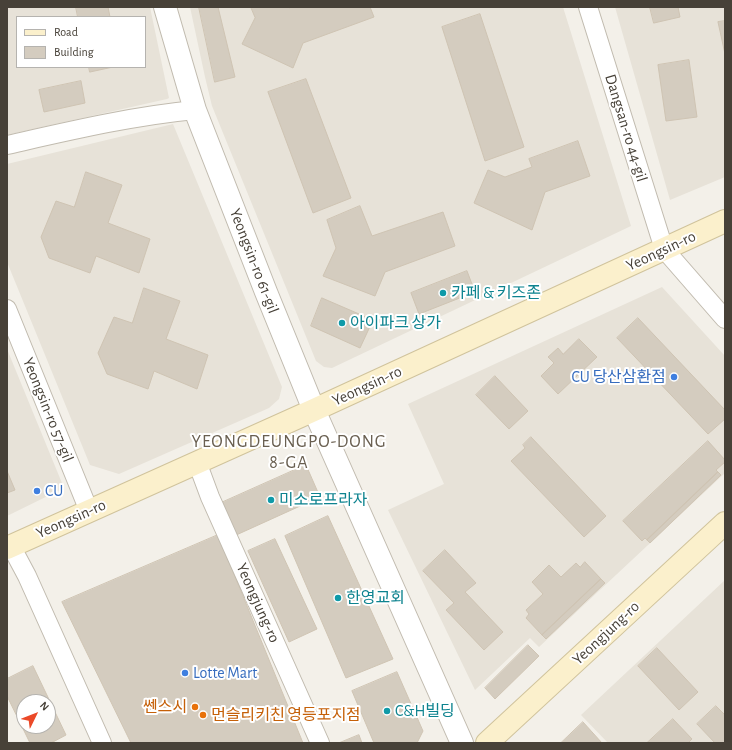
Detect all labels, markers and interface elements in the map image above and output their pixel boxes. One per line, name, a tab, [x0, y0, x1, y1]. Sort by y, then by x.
legend	[16, 16, 146, 68]
text: Road	[54, 26, 78, 38]
text: Building	[54, 46, 94, 58]
street label: Dangsan-ro 44-gil	[601, 72, 651, 184]
street label: Yeongsin-ro 61-gil	[225, 206, 283, 316]
street label: Yeongsin-ro	[623, 227, 699, 275]
place label: 카페 & 키즈존	[451, 283, 541, 303]
marker: 카페 & 키즈존	[438, 288, 448, 298]
place label: 아이파크 상가	[350, 313, 441, 333]
marker: 아이파크 상가	[337, 318, 347, 328]
street label: Yeongsin-ro 57-gil	[18, 355, 78, 465]
street label: Yeongsin-ro	[329, 362, 405, 410]
place label: CU 당산삼환점	[571, 367, 666, 387]
marker: CU 당산삼환점	[669, 372, 679, 382]
district label: YEONGDEUNGPO-DONG 8-GA	[191, 431, 387, 474]
place label: CU	[45, 481, 63, 501]
marker: CU	[32, 486, 42, 496]
place label: 미소로프라자	[279, 490, 367, 510]
street label: Yeongsin-ro	[33, 495, 109, 543]
marker: 미소로프라자	[266, 495, 276, 505]
street label: Yeongjung-ro	[232, 560, 284, 646]
place label: 한영교회	[346, 588, 405, 608]
marker: 한영교회	[333, 593, 343, 603]
street label: Yeongjung-ro	[568, 597, 644, 669]
place label: Lotte Mart	[193, 663, 257, 683]
marker: Lotte Mart	[180, 668, 190, 678]
north arrow	[16, 694, 56, 734]
place label: 쎈스시	[143, 697, 187, 717]
text: N	[38, 700, 51, 713]
place label: C&H빌딩	[395, 701, 455, 721]
marker: 쎈스시	[190, 702, 200, 712]
place label: 먼슬리키친 영등포지점	[211, 705, 361, 725]
marker: C&H빌딩	[382, 706, 392, 716]
marker: 먼슬리키친 영등포지점	[198, 710, 208, 720]

